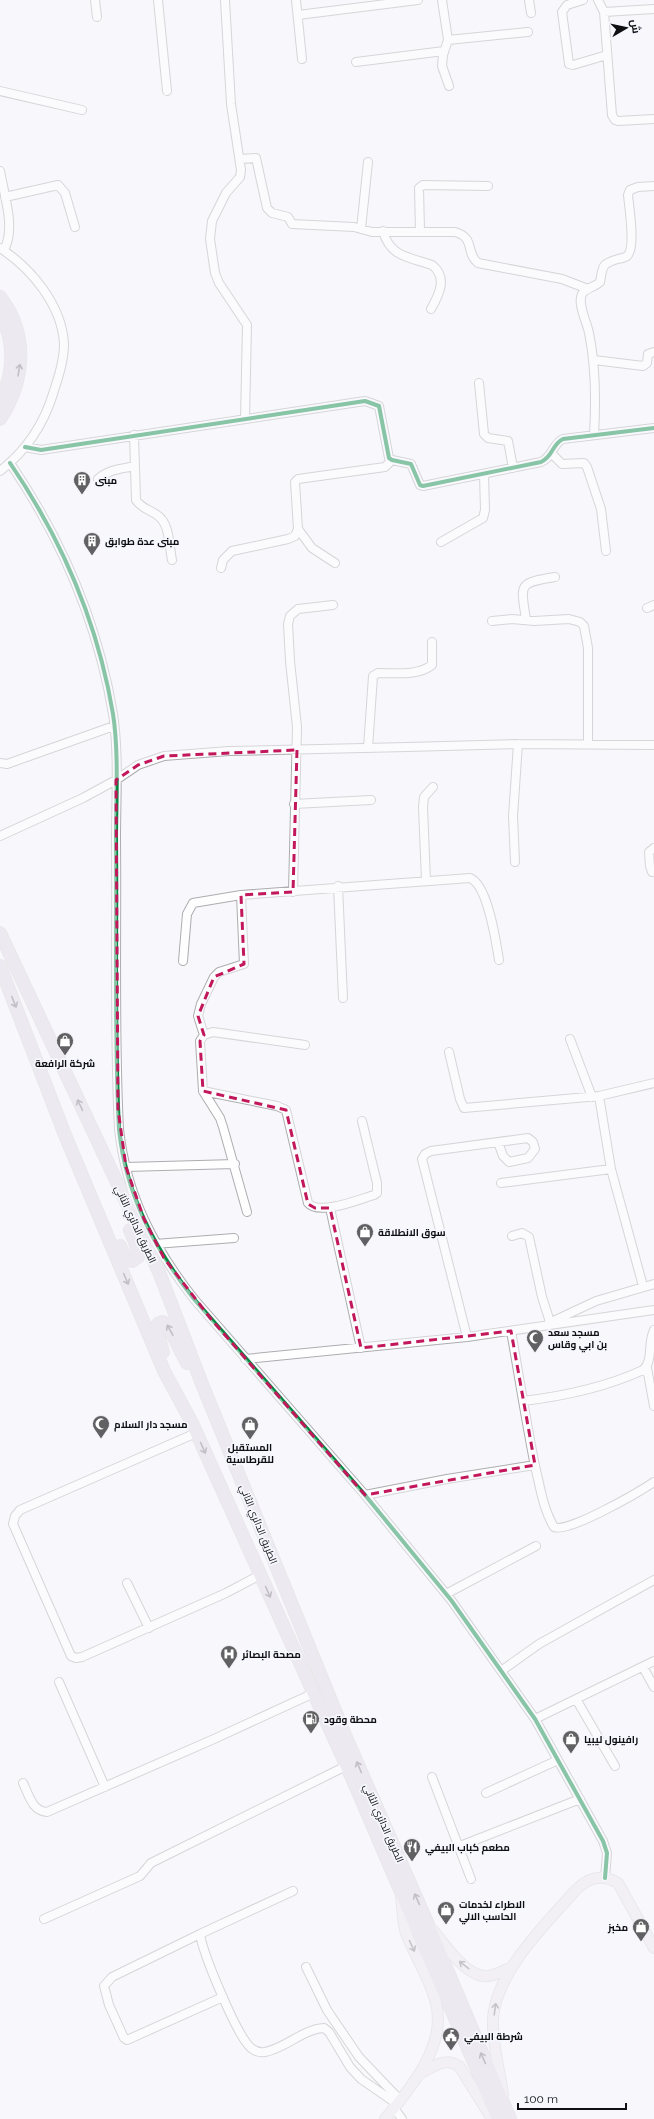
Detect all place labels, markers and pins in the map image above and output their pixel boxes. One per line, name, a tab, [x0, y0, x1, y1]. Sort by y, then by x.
building icon: مبنى	[72, 470, 92, 495]
place label: مبنى	[95, 475, 117, 487]
building icon: مبنى عدة طوابق	[82, 531, 102, 556]
place label: مبنى عدة طوابق	[105, 536, 179, 548]
shop icon: شركة الرافعة	[55, 1031, 75, 1056]
place label: شركة الرافعة	[35, 1058, 95, 1070]
shop icon: سوق الانطلاقة	[355, 1222, 375, 1247]
place label: سوق الانطلاقة	[378, 1227, 446, 1239]
place label: مسجد سعد بن ابي وقاس	[548, 1327, 607, 1353]
mosque icon: مسجد سعد بن ابي وقاس	[525, 1328, 545, 1353]
mosque icon: مسجد دار السلام	[91, 1414, 111, 1439]
shop icon: المستقبل للقرطاسية	[240, 1415, 260, 1440]
place label: مسجد دار السلام	[114, 1419, 188, 1432]
place label: المستقبل للقرطاسية	[226, 1442, 274, 1466]
hospital icon: مصحة البصائر	[219, 1644, 239, 1669]
place label: مصحة البصائر	[241, 1649, 301, 1661]
fuel station icon: محطة وقود	[301, 1709, 321, 1734]
place label: محطة وقود	[324, 1714, 377, 1726]
shop icon: رافينول ليبيا	[561, 1729, 581, 1754]
place label: رافينول ليبيا	[584, 1734, 638, 1746]
restaurant icon: مطعم كباب البيفي	[402, 1837, 422, 1862]
place label: مطعم كباب البيفي	[425, 1842, 510, 1856]
place label: الاطراء لخدمات الحاسب الالي	[459, 1899, 525, 1925]
shop icon: الاطراء لخدمات الحاسب الالي	[436, 1900, 456, 1925]
shop icon: مخبز	[631, 1917, 651, 1942]
place label: مخبز	[607, 1922, 628, 1934]
public building icon: شرطة البيفي	[441, 2026, 461, 2051]
place label: شرطة البيفي	[464, 2031, 523, 2045]

